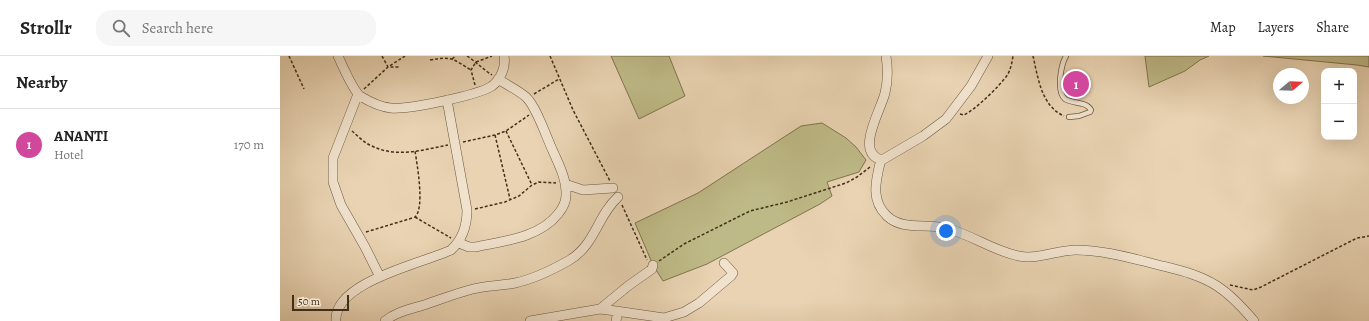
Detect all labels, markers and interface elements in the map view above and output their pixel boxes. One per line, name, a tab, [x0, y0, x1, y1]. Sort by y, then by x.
search box	[96, 10, 376, 46]
text: Strollr	[20, 15, 72, 41]
icon: search	[110, 17, 132, 39]
text: Search here	[142, 18, 213, 38]
text: Map	[1210, 18, 1236, 37]
text: Layers	[1258, 18, 1294, 37]
text: Share	[1316, 18, 1349, 37]
north arrow	[1273, 68, 1309, 104]
map controls	[1321, 68, 1357, 140]
button: +	[1321, 68, 1357, 104]
pin: 1	[1063, 69, 1089, 99]
text: Nearby	[16, 71, 67, 94]
button: −	[1321, 104, 1357, 140]
text: ΑΝΑΝΤΙ	[54, 126, 108, 146]
text: 1	[27, 136, 31, 153]
text: 170 m	[234, 136, 264, 153]
text: Hotel	[54, 146, 83, 163]
your location	[936, 221, 956, 241]
scale bar	[292, 293, 349, 312]
text: 50 m	[298, 294, 320, 309]

